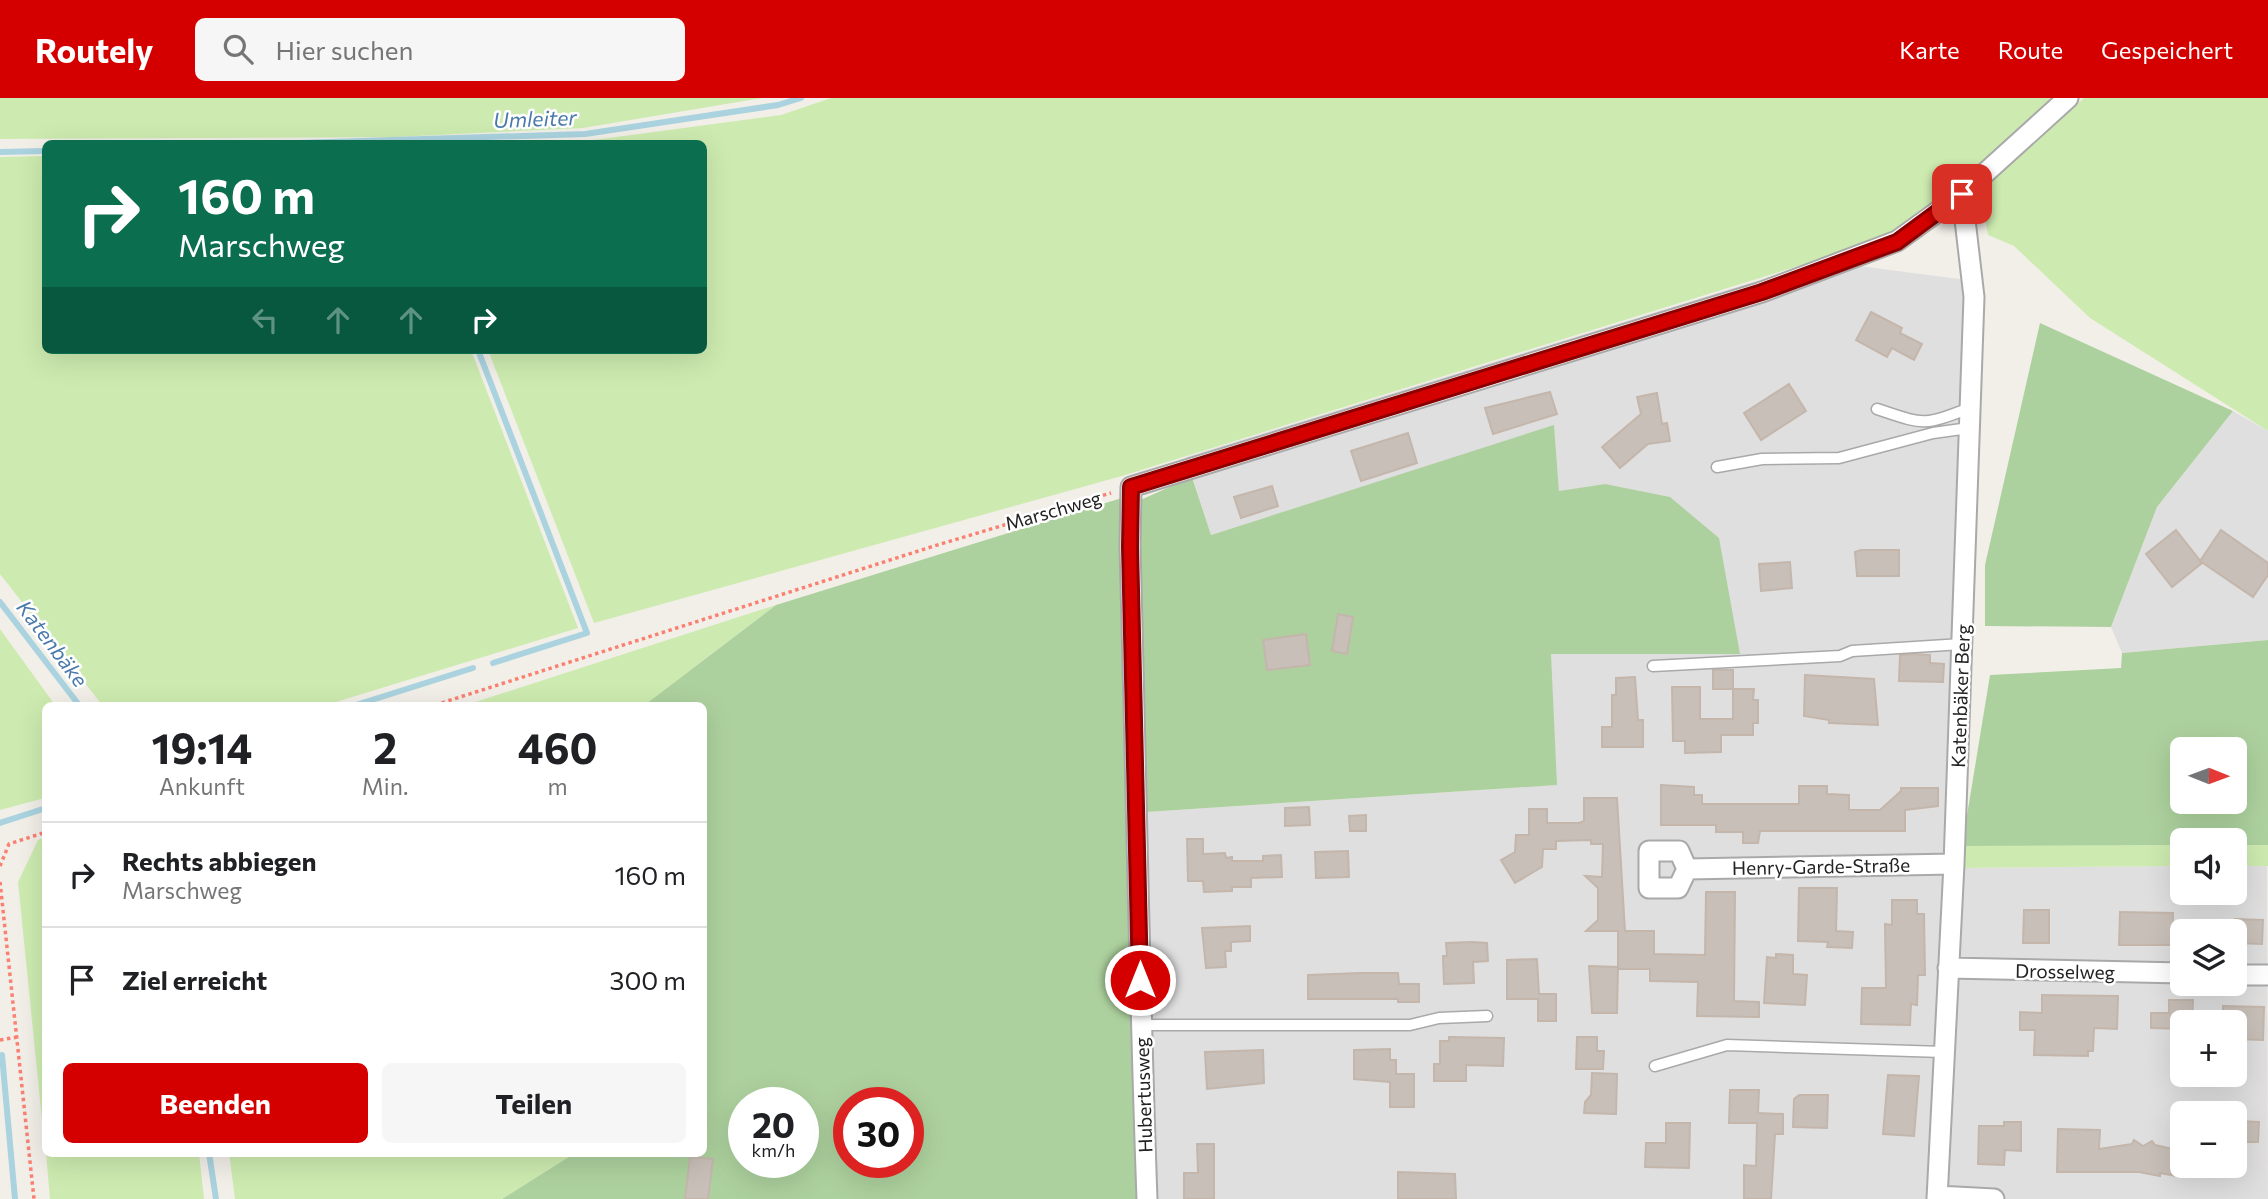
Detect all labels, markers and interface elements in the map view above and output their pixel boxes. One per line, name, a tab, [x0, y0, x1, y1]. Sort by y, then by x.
search box	[195, 18, 685, 81]
text: Routely	[35, 29, 153, 70]
icon: search	[219, 30, 257, 68]
text: Hier suchen	[275, 34, 413, 65]
text: Karte	[1899, 35, 1960, 64]
text: Route	[1998, 35, 2063, 64]
text: Gespeichert	[2101, 35, 2233, 64]
water label: Umleiter	[493, 104, 578, 132]
text: 160 m	[178, 164, 315, 224]
pin	[1932, 164, 1992, 224]
icon: right	[63, 168, 154, 259]
icon: arrive	[1943, 175, 1981, 213]
text: Marschweg	[178, 224, 345, 264]
icon: left	[246, 301, 284, 339]
icon: ahead	[319, 301, 357, 339]
icon: ahead	[392, 301, 430, 339]
icon: right	[465, 301, 503, 339]
street label: Marschweg	[1002, 485, 1104, 535]
water label: Katenbäke	[12, 595, 94, 691]
street label: Katenbäker Berg	[1946, 624, 1974, 768]
text: 19:14	[152, 721, 252, 773]
text: 2	[373, 721, 397, 773]
text: 460	[518, 721, 597, 773]
north arrow	[2170, 737, 2247, 814]
map controls	[2170, 737, 2247, 1178]
text: Ankunft	[159, 772, 245, 800]
text: Min.	[362, 772, 408, 800]
text: m	[548, 772, 568, 800]
button: sound	[2170, 828, 2247, 905]
text: Rechts abbiegen	[122, 845, 317, 876]
street label: Henry-Garde-Straße	[1732, 853, 1910, 879]
icon: right	[63, 856, 101, 894]
text: 160 m	[614, 859, 686, 890]
text: Marschweg	[122, 876, 242, 904]
button: layers	[2170, 919, 2247, 996]
position arrow	[1103, 943, 1177, 1017]
street label: Drosselweg	[2015, 959, 2115, 983]
icon: arrive	[63, 961, 101, 999]
text: Ziel erreicht	[122, 964, 267, 995]
text: 300 m	[610, 964, 686, 995]
button: +	[2170, 1010, 2247, 1087]
street label: Hubertusweg	[1129, 1037, 1157, 1153]
button: Beenden	[63, 1063, 368, 1143]
button: Teilen	[382, 1063, 686, 1143]
speed limit sign: 30	[833, 1087, 924, 1178]
button: −	[2170, 1101, 2247, 1178]
text: 20	[752, 1102, 795, 1145]
text: km/h	[752, 1139, 795, 1161]

